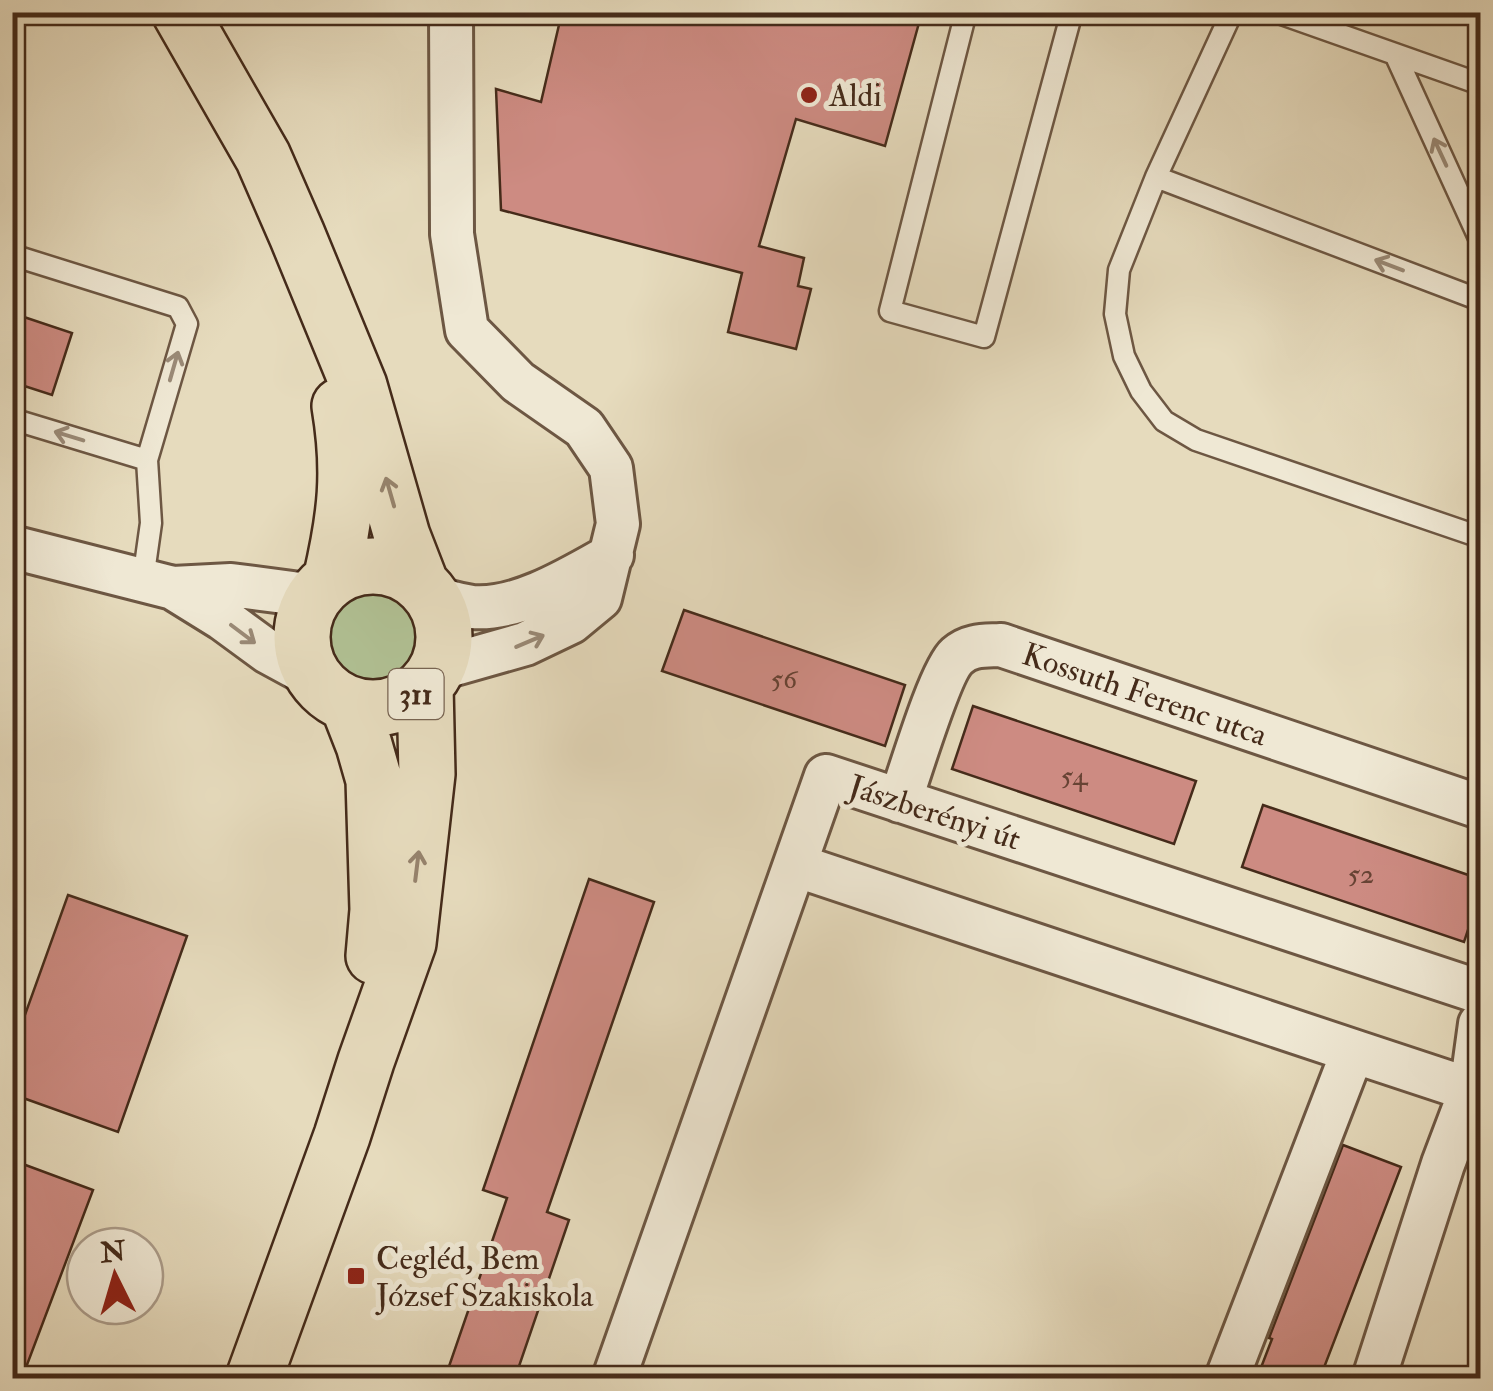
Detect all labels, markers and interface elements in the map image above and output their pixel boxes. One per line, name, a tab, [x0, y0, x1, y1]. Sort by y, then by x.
place label: Aldi	[828, 76, 882, 116]
marker: Aldi	[798, 84, 820, 106]
one-way arrow	[1429, 138, 1448, 168]
one-way arrow	[1375, 255, 1406, 273]
one-way arrow	[166, 351, 185, 383]
one-way arrow	[54, 426, 85, 444]
one-way arrow	[380, 477, 398, 508]
one-way arrow	[229, 623, 256, 644]
one-way arrow	[514, 630, 545, 648]
street label: Kossuth Ferenc utca	[1017, 634, 1273, 756]
house number: 56	[771, 662, 799, 697]
road number: 311	[388, 669, 444, 719]
house number: 54	[1061, 759, 1089, 794]
street label: Jászberényi út	[843, 766, 1026, 860]
one-way arrow	[408, 850, 427, 883]
house number: 52	[1348, 857, 1374, 892]
north arrow	[65, 1226, 165, 1326]
text: N	[98, 1234, 128, 1271]
place label: Cegléd, Bem József Szakiskola	[375, 1239, 594, 1316]
marker: Cegléd, Bem József Szakiskola	[345, 1265, 367, 1287]

